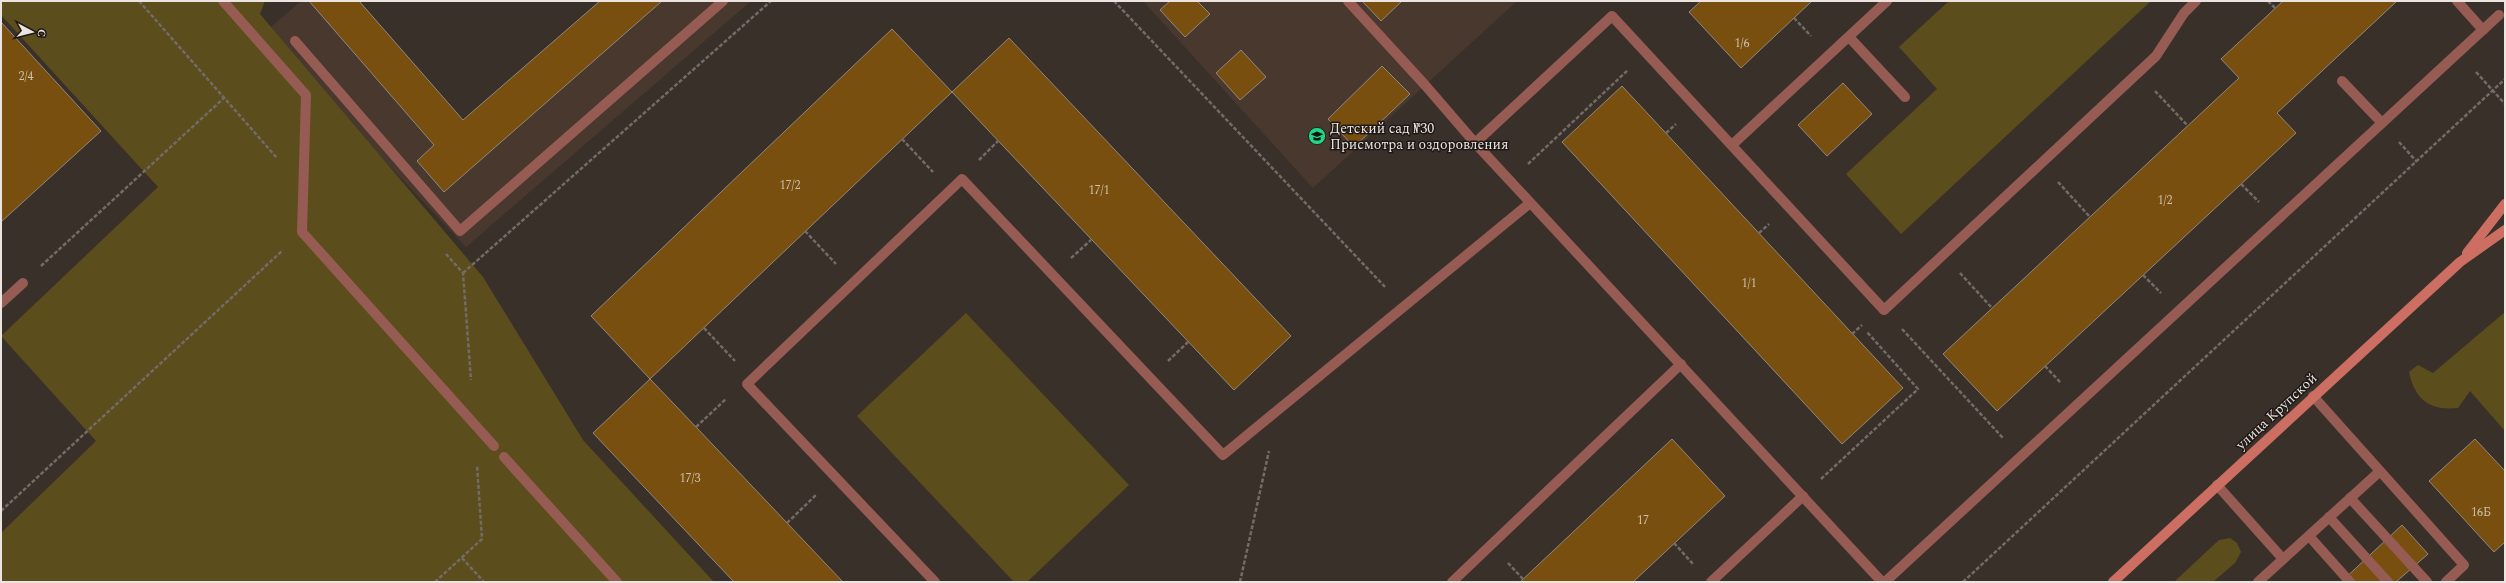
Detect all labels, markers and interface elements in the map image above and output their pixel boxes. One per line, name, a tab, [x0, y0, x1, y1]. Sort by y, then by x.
north arrow	[12, 12, 52, 52]
text: С	[32, 28, 50, 38]
house number: 1/6	[1734, 34, 1750, 53]
house number: 2/4	[18, 67, 34, 86]
place label: Детский сад №30 Присмотра и оздоровления	[1330, 118, 1509, 155]
school or university icon: Детский сад №30 Присмотра и оздоровления	[1307, 126, 1327, 146]
house number: 17/2	[779, 176, 801, 195]
house number: 17/1	[1088, 181, 1110, 200]
house number: 1/2	[2157, 191, 2173, 210]
house number: 1/1	[1741, 274, 1757, 293]
street label: улица Крупской	[2230, 368, 2322, 455]
house number: 17/3	[679, 469, 701, 488]
house number: 16Б	[2471, 503, 2491, 522]
house number: 17	[1637, 511, 1649, 530]

